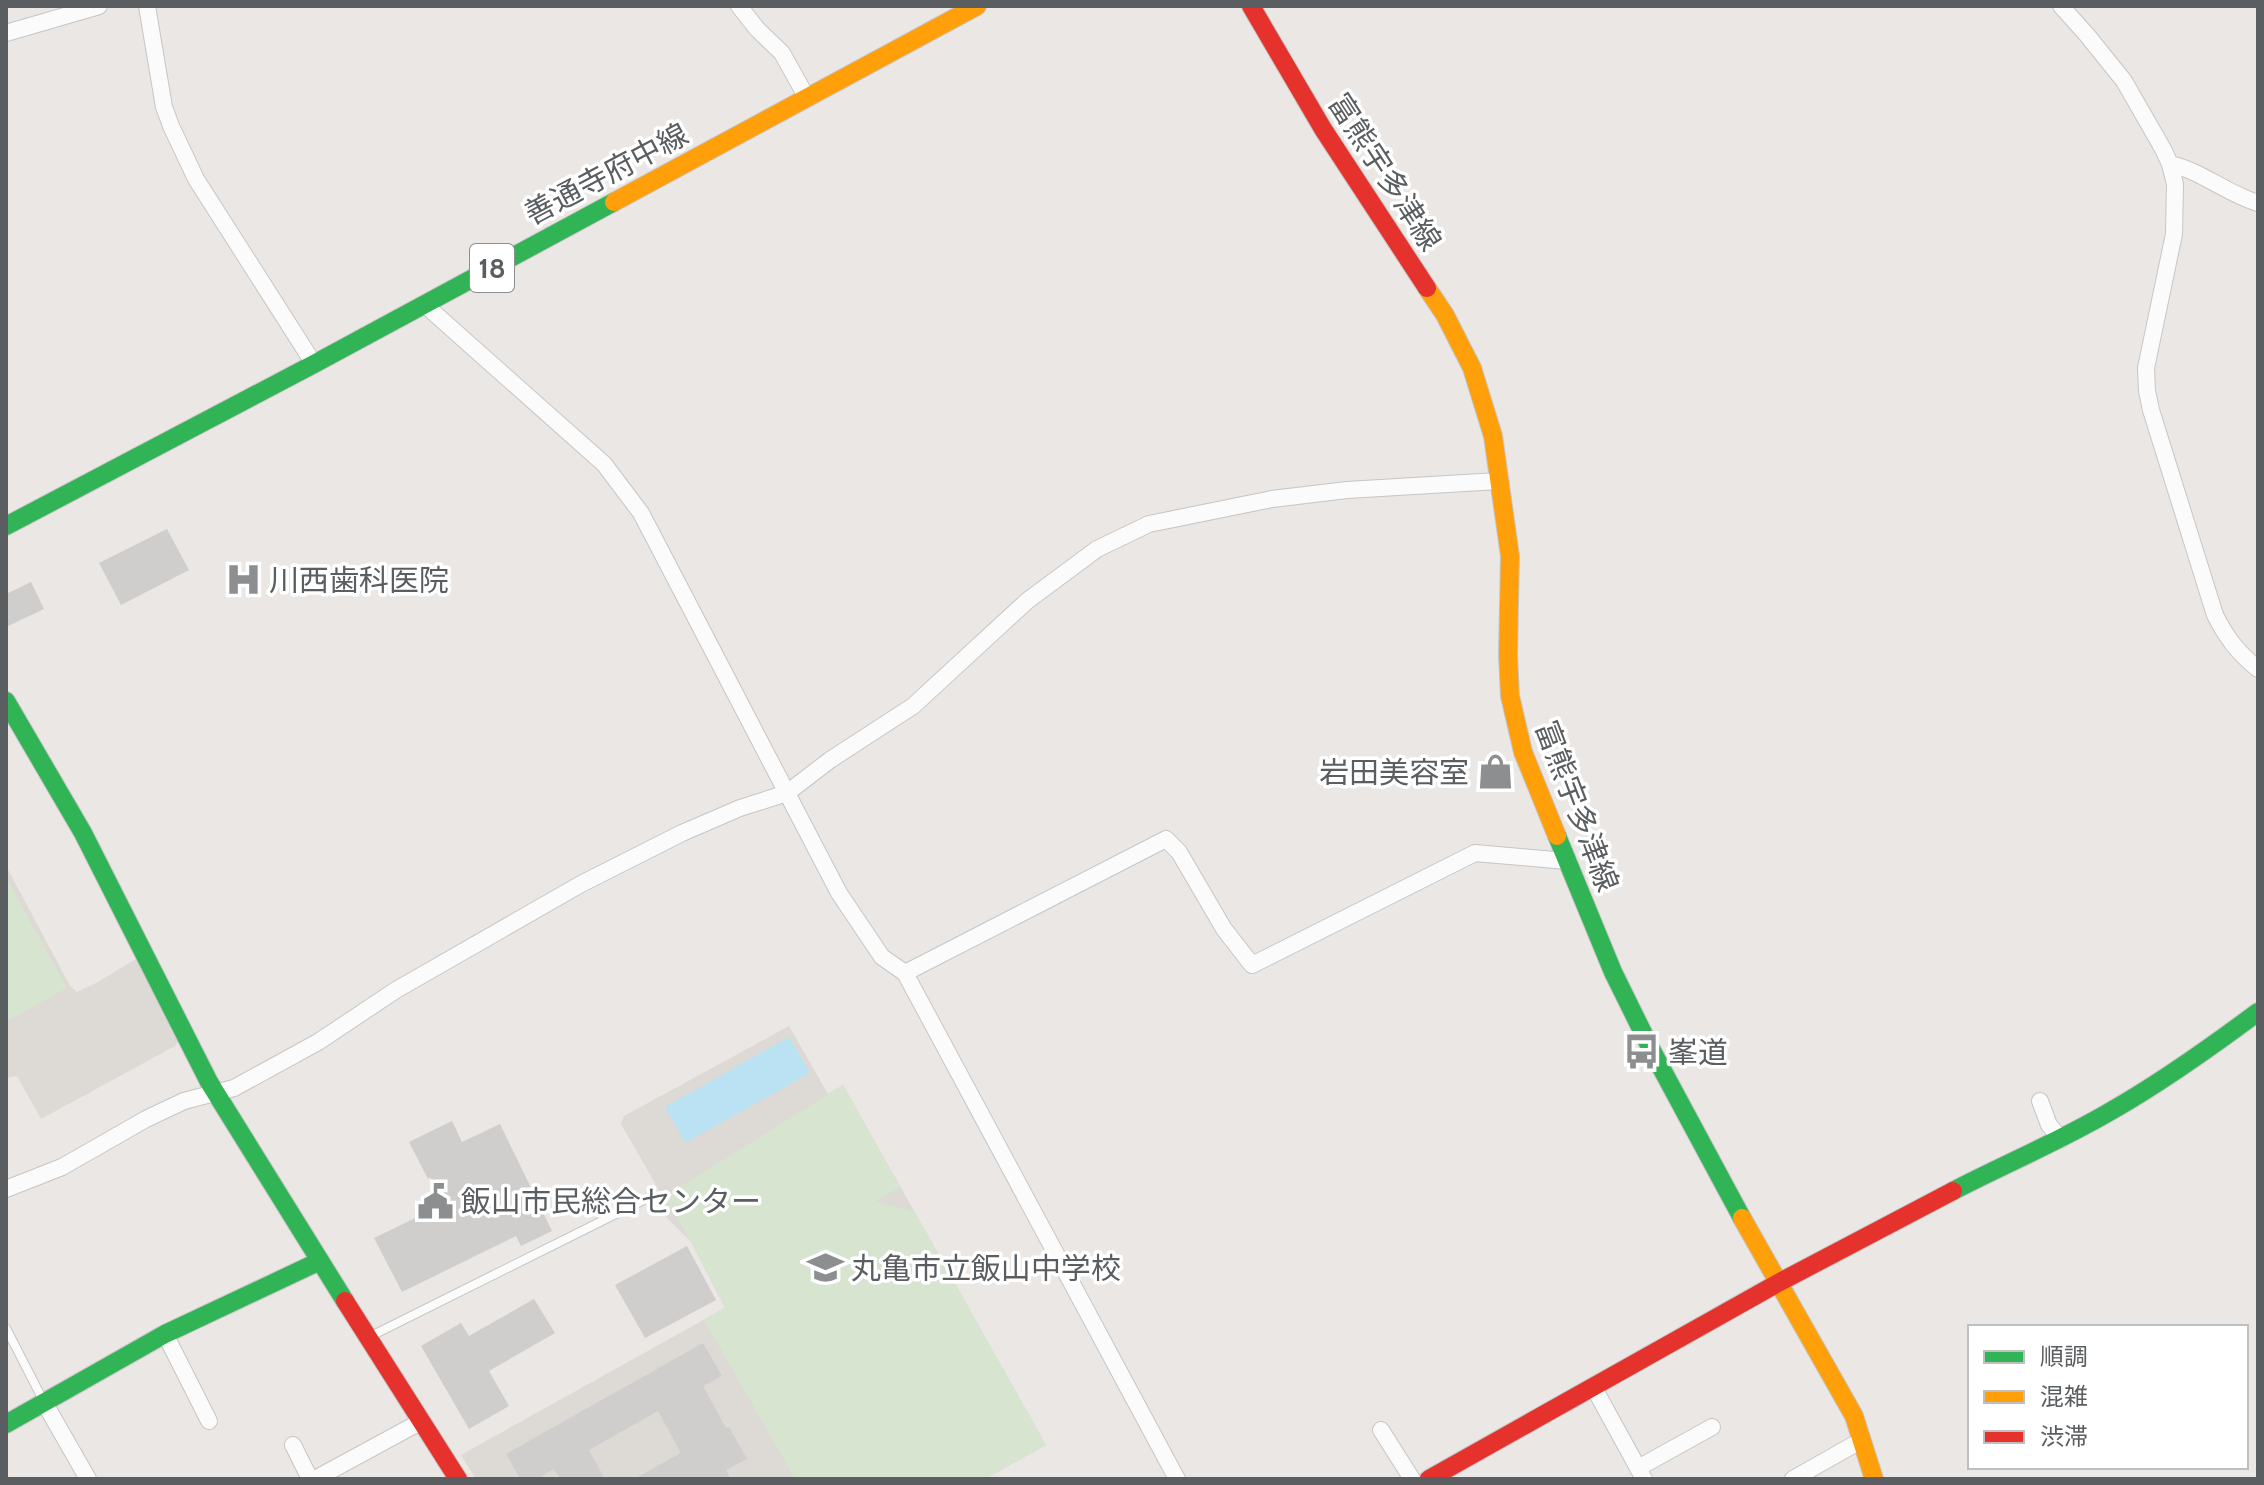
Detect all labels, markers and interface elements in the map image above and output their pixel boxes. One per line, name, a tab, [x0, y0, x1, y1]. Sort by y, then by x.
street label: 富熊宇多津線	[1320, 86, 1450, 258]
street label: 善通寺府中線	[518, 115, 694, 233]
road number: 18	[470, 244, 514, 292]
hospital icon: 川西歯科医院	[224, 561, 262, 599]
place label: 川西歯科医院	[269, 562, 449, 599]
street label: 富熊宇多津線	[1527, 715, 1627, 897]
shop icon: 岩田美容室	[1476, 753, 1514, 791]
place label: 岩田美容室	[1319, 754, 1469, 791]
bus stop icon: 峯道	[1623, 1033, 1661, 1071]
place label: 峯道	[1668, 1034, 1728, 1071]
public building icon: 飯山市民総合センター	[416, 1182, 454, 1220]
place label: 飯山市民総合センター	[461, 1183, 761, 1220]
school or university icon: 丸亀市立飯山中学校	[806, 1249, 844, 1287]
place label: 丸亀市立飯山中学校	[851, 1250, 1121, 1287]
legend	[1968, 1325, 2248, 1469]
text: 順調	[2040, 1342, 2088, 1371]
text: 混雑	[2040, 1382, 2088, 1411]
text: 渋滞	[2040, 1422, 2088, 1451]

